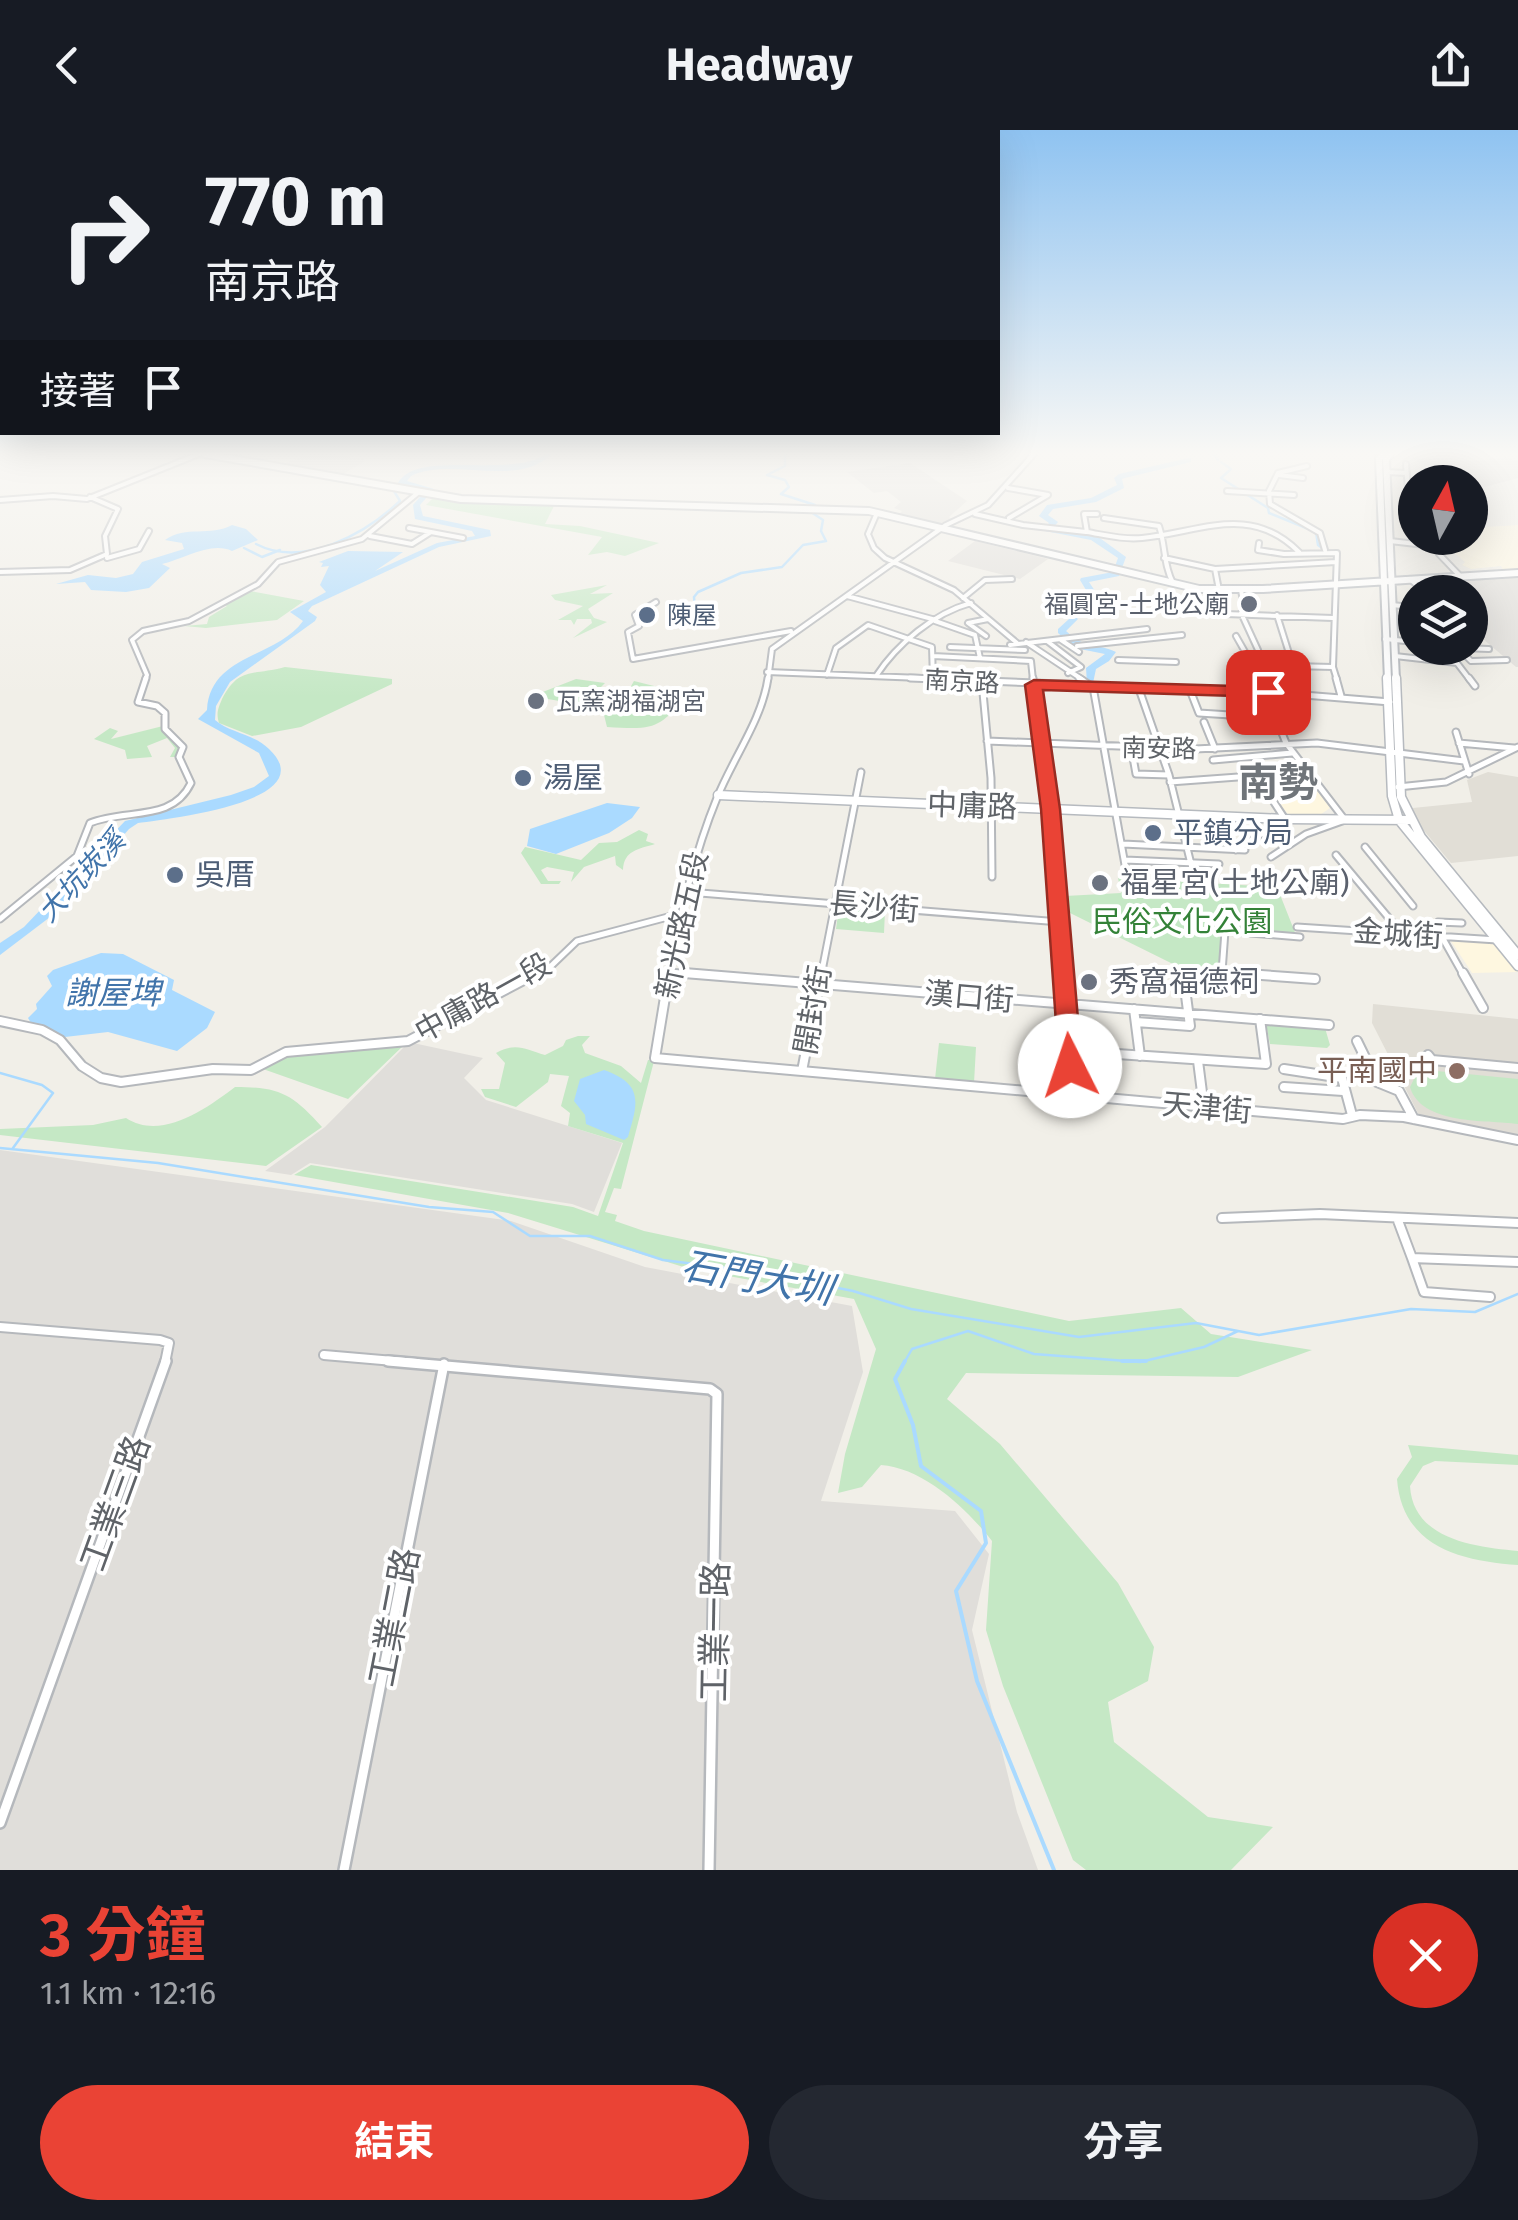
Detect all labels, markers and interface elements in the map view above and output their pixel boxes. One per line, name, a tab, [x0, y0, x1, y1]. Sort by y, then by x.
icon: back	[40, 38, 95, 93]
text: Headway	[666, 38, 852, 92]
icon: share	[1423, 38, 1478, 93]
text: 770 m	[205, 160, 386, 244]
icon: right	[40, 170, 170, 300]
text: 南京路	[205, 255, 340, 309]
icon: arrive	[136, 360, 191, 415]
text: 接著	[40, 368, 116, 414]
north arrow	[1398, 465, 1488, 555]
map controls	[1398, 465, 1488, 665]
button: layers	[1398, 575, 1488, 665]
place label: 福圓宮-土地公廟	[1044, 590, 1229, 620]
marker: 福圓宮-土地公廟	[1238, 593, 1260, 615]
place label: 陳屋	[667, 601, 717, 631]
marker: 陳屋	[636, 604, 658, 626]
pin	[1226, 650, 1311, 735]
street label: 南京路	[924, 665, 1000, 699]
icon: arrive	[1241, 665, 1296, 720]
place label: 瓦窯湖福湖宮	[556, 687, 706, 717]
marker: 瓦窯湖福湖宮	[525, 690, 547, 712]
street label: 南安路	[1121, 733, 1197, 765]
district label: 南勢	[1238, 759, 1318, 807]
place label: 湯屋	[543, 760, 603, 796]
marker: 湯屋	[512, 767, 534, 789]
street label: 中庸路	[926, 786, 1018, 826]
place label: 平鎮分局	[1173, 815, 1293, 851]
water label: 大坑崁溪	[31, 821, 134, 929]
marker: 平鎮分局	[1142, 822, 1164, 844]
street label: 新光路五段	[649, 848, 715, 1002]
place label: 吳厝	[195, 857, 255, 893]
marker: 吳厝	[164, 864, 186, 886]
place label: 福星宮(土地公廟)	[1120, 865, 1349, 901]
marker: 福星宮(土地公廟)	[1089, 872, 1111, 894]
street label: 長沙街	[828, 885, 920, 929]
park label: 民俗文化公園	[1092, 904, 1272, 940]
street label: 金城街	[1352, 913, 1444, 955]
street label: 中庸路一段	[409, 946, 557, 1050]
street label: 開封街	[787, 963, 839, 1057]
place label: 秀窩福德祠	[1109, 964, 1259, 1000]
marker: 秀窩福德祠	[1078, 971, 1100, 993]
water label: 謝屋埤	[65, 974, 165, 1012]
street label: 漢口街	[923, 975, 1015, 1019]
position arrow	[1018, 1014, 1122, 1118]
place label: 平南國中	[1317, 1053, 1437, 1089]
marker: 平南國中	[1446, 1060, 1468, 1082]
street label: 天津街	[1161, 1086, 1253, 1130]
water label: 石門大圳	[678, 1242, 841, 1315]
street label: 工業三路	[71, 1430, 159, 1576]
street label: 工業二路	[360, 1544, 428, 1690]
street label: 工業一路	[693, 1562, 737, 1702]
text: 3 分鐘	[40, 1900, 205, 1972]
button: close	[1373, 1903, 1478, 2008]
text: 1.1 km · 12:16	[40, 1974, 216, 2012]
button: 結束	[40, 2085, 749, 2200]
button: 分享	[769, 2085, 1478, 2200]

